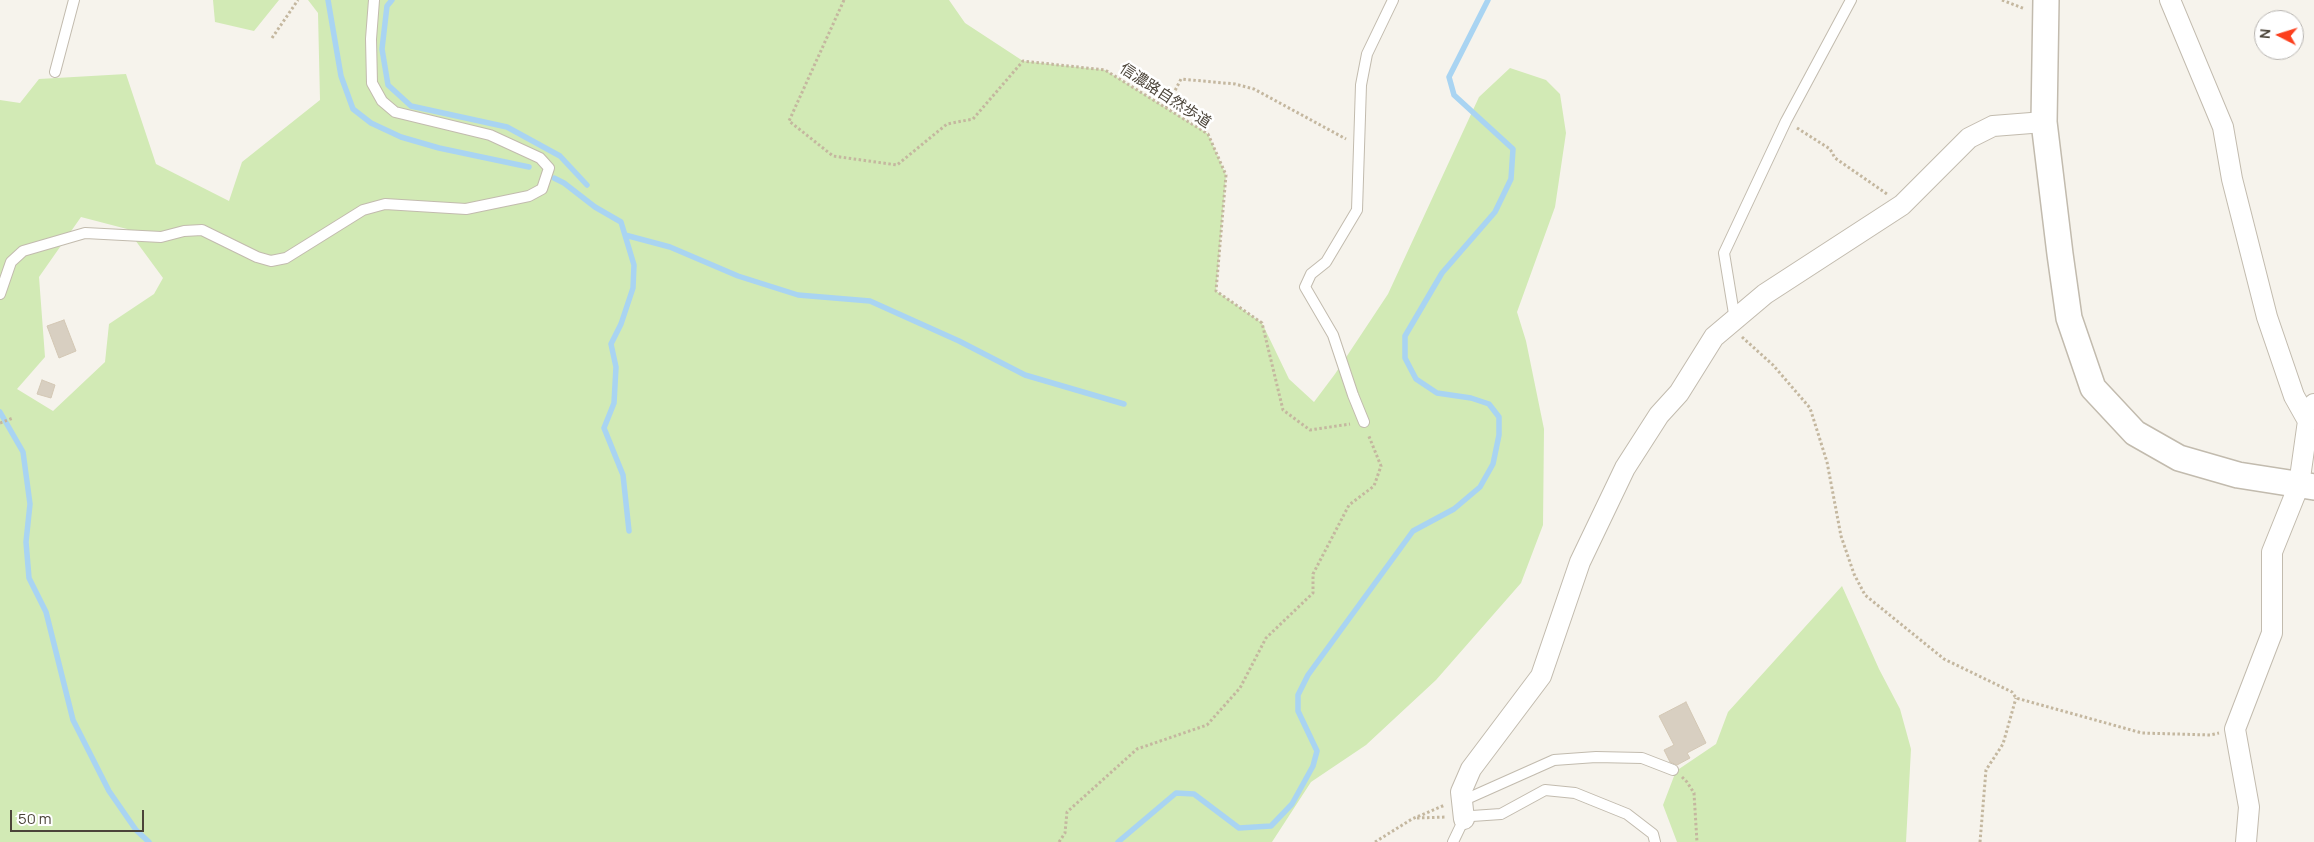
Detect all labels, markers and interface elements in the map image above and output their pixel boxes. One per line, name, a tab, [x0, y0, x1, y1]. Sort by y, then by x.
north arrow	[2254, 10, 2304, 60]
text: N	[2255, 28, 2274, 40]
street label: 信濃路自然歩道	[1116, 60, 1214, 132]
scale bar	[12, 800, 146, 832]
text: 50 m	[18, 808, 52, 829]

